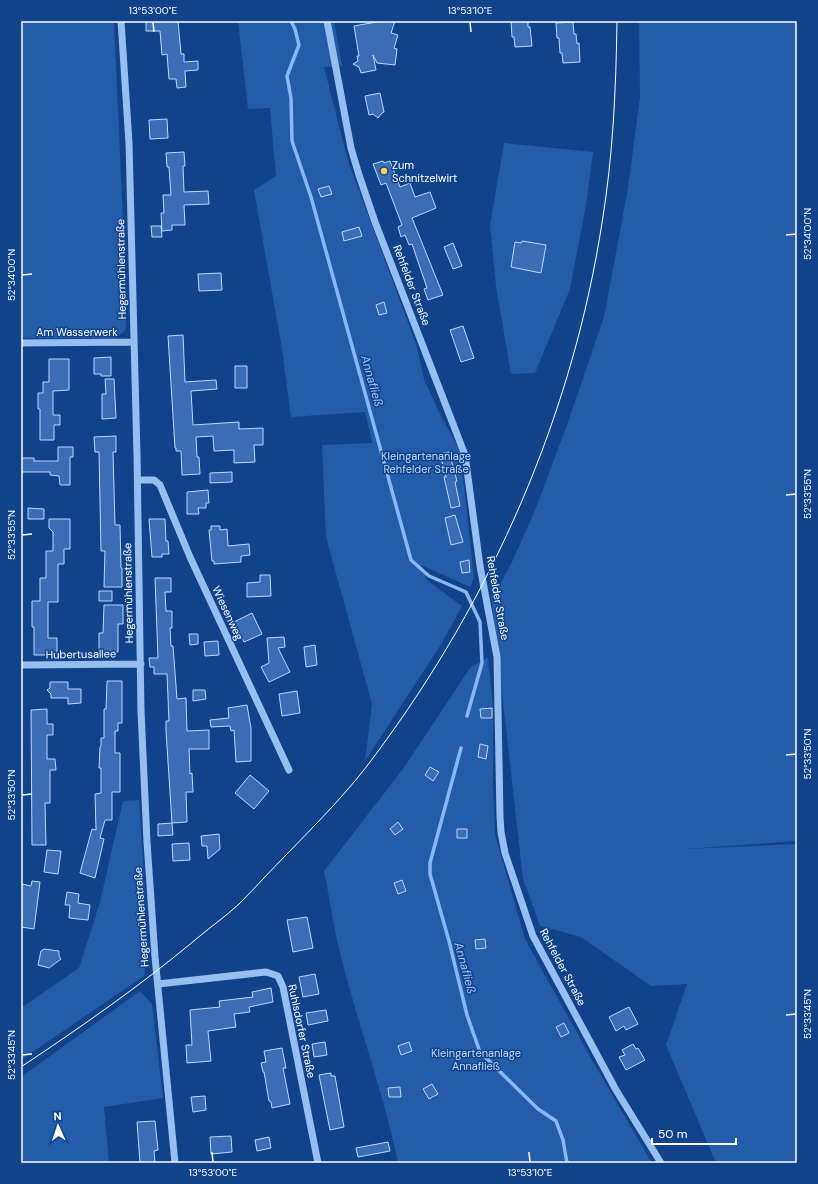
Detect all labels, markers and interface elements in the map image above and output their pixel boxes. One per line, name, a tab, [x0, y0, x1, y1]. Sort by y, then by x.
text: 13°53'00"E	[129, 4, 177, 17]
text: 13°53'10"E	[448, 4, 493, 17]
place label: Zum Schnitzelwirt	[392, 158, 457, 185]
marker: Zum Schnitzelwirt	[379, 166, 389, 176]
text: 52°34'00"N	[801, 208, 814, 260]
street label: Hegermühlenstraße	[113, 219, 129, 319]
street label: Rehfelder Straße	[390, 243, 434, 327]
text: 52°34'00"N	[5, 249, 18, 301]
street label: Am Wasserwerk	[36, 325, 118, 339]
water label: Annafließ	[357, 352, 387, 409]
park label: Kleingartenanlage Rehfelder Straße	[381, 449, 471, 476]
text: 52°33'55"N	[801, 469, 814, 519]
text: 52°33'55"N	[5, 510, 18, 560]
street label: Hegermühlenstraße	[120, 543, 136, 643]
street label: Rehfelder Straße	[484, 555, 512, 641]
street label: Wiesenweg	[209, 584, 247, 642]
street label: Hubertusallee	[46, 646, 116, 662]
text: 52°33'50"N	[801, 728, 814, 780]
text: 52°33'50"N	[5, 769, 18, 821]
street label: Hegermühlenstraße	[131, 866, 151, 968]
street label: Rehfelder Straße	[537, 926, 589, 1008]
water label: Annafließ	[450, 939, 480, 996]
street label: Ruhlsdorfer Straße	[285, 983, 319, 1079]
text: 52°33'45"N	[801, 989, 814, 1039]
text: 52°33'45"N	[5, 1030, 18, 1080]
park label: Kleingartenanlage Annafließ	[431, 1046, 521, 1073]
north arrow	[38, 1106, 78, 1146]
text: N	[53, 1109, 62, 1123]
scale bar	[652, 1120, 736, 1146]
text: 50 m	[658, 1126, 687, 1142]
text: 13°53'00"E	[189, 1166, 237, 1179]
text: 13°53'10"E	[508, 1166, 553, 1179]

